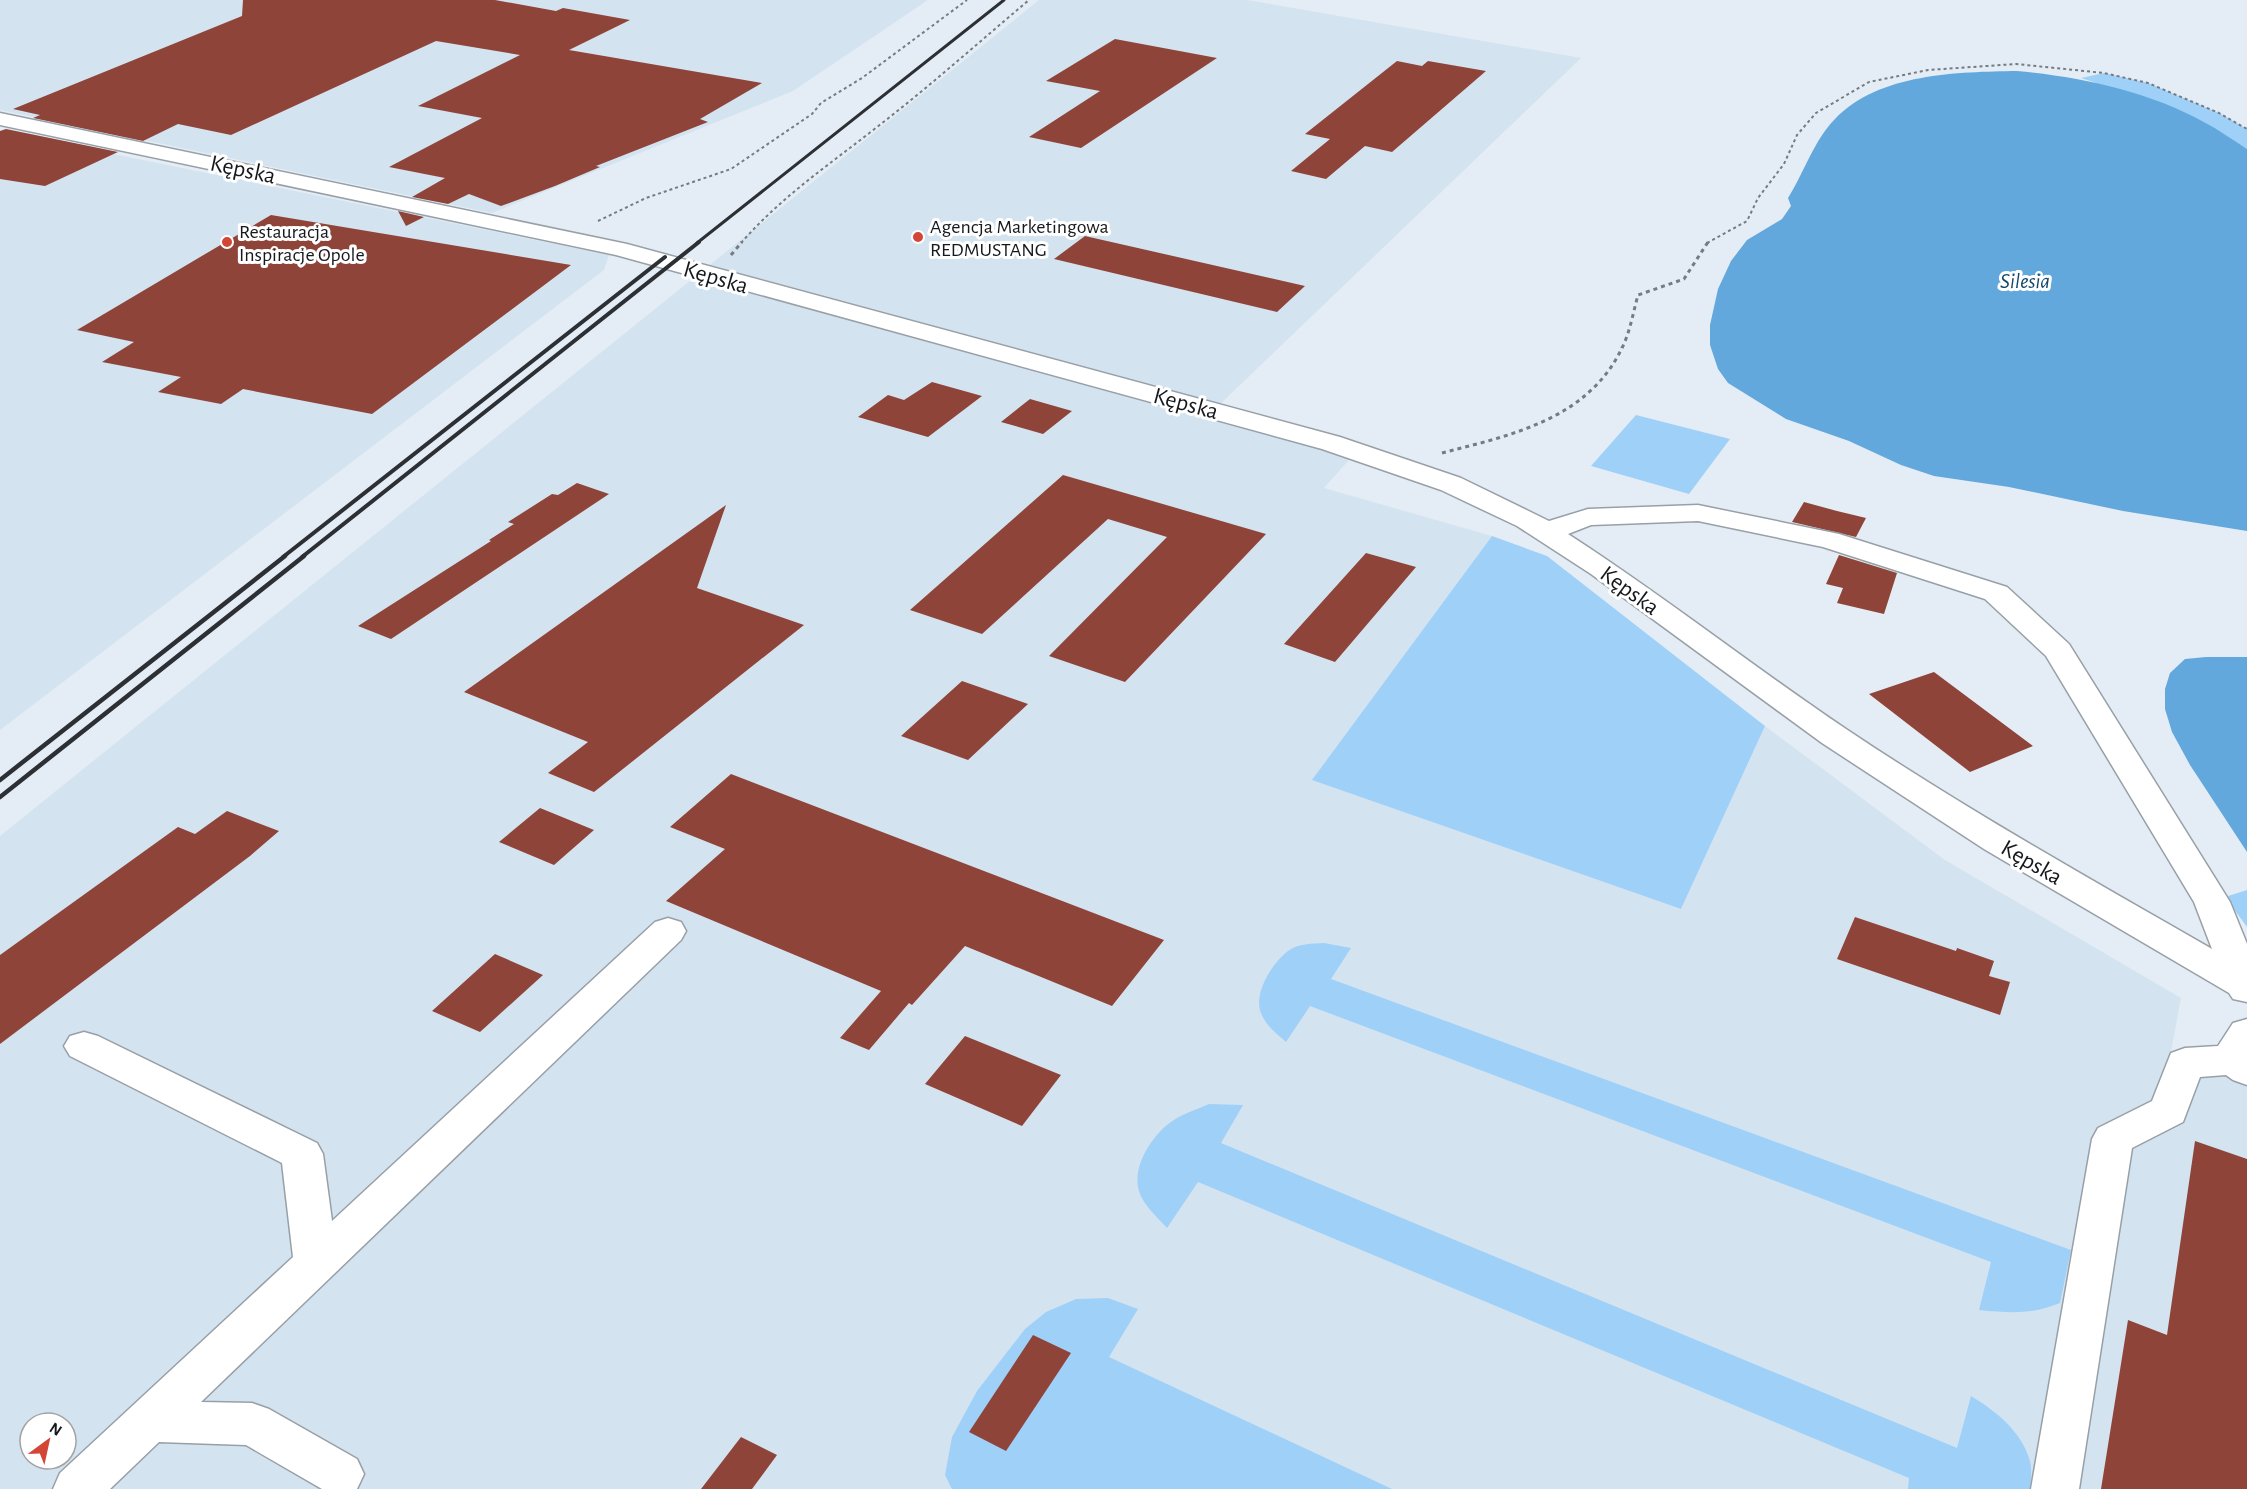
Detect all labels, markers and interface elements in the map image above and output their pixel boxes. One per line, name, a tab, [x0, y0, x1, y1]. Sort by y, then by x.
street label: Kępska	[208, 151, 278, 189]
place label: Agencja Marketingowa REDMUSTANG	[930, 217, 1109, 260]
place label: Restauracja Inspiracje Opole	[239, 222, 365, 265]
marker: Agencja Marketingowa REDMUSTANG	[911, 230, 925, 244]
marker: Restauracja Inspiracje Opole	[220, 235, 234, 249]
street label: Kępska	[681, 257, 751, 299]
water label: Silesia	[2000, 270, 2050, 292]
street label: Kępska	[1151, 384, 1221, 424]
street label: Kępska	[1596, 562, 1663, 620]
street label: Kępska	[1997, 836, 2066, 890]
north arrow	[18, 1411, 78, 1471]
text: N	[47, 1420, 65, 1439]

